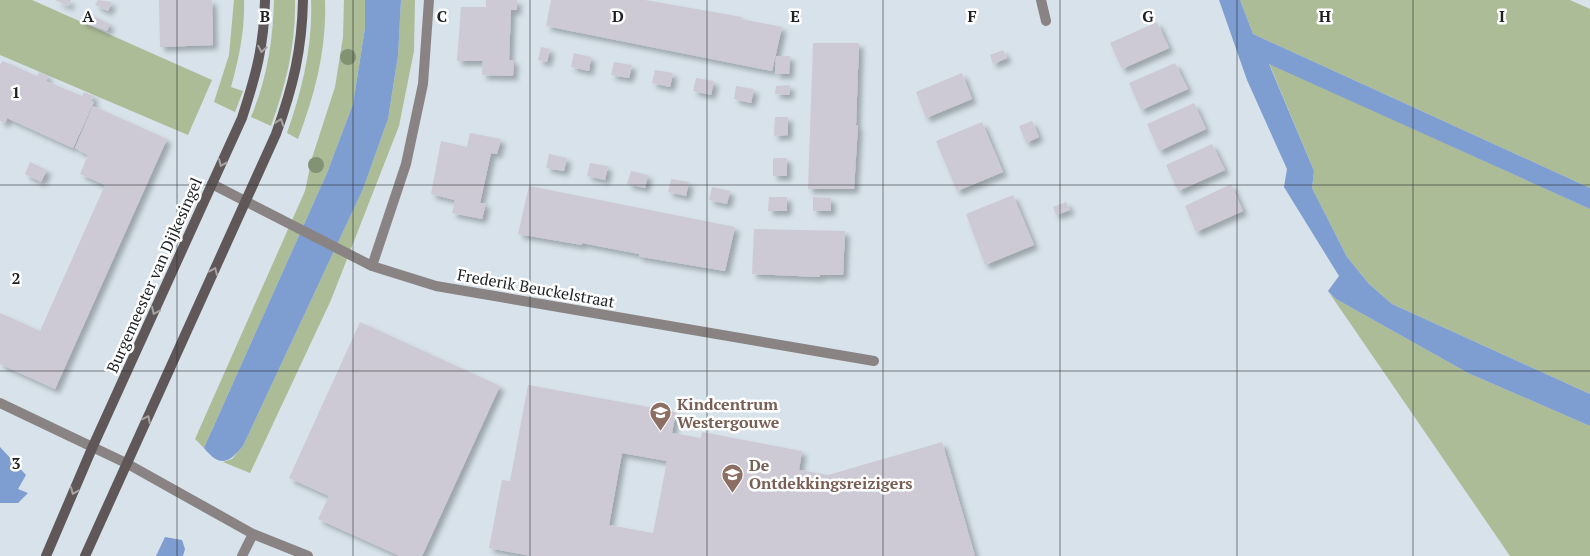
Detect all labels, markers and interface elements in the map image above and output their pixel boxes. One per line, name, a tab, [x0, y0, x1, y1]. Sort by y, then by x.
text: A	[82, 5, 94, 27]
text: B	[260, 5, 270, 27]
text: C	[437, 5, 447, 27]
text: D	[612, 5, 624, 27]
text: E	[790, 5, 800, 27]
text: F	[967, 5, 977, 27]
text: G	[1142, 5, 1154, 27]
text: H	[1319, 5, 1331, 27]
text: I	[1499, 5, 1505, 27]
one-way arrow	[257, 44, 268, 53]
text: 1	[11, 81, 21, 103]
one-way arrow	[274, 119, 284, 127]
one-way arrow	[218, 158, 228, 167]
street label: Burgemeester van Dijkesingel	[101, 174, 207, 376]
street label: Frederik Beuckelstraat	[456, 263, 617, 313]
text: 2	[11, 267, 21, 289]
one-way arrow	[207, 267, 218, 276]
one-way arrow	[150, 306, 161, 315]
place label: Kindcentrum Westergouwe	[677, 393, 780, 433]
school or university icon: Kindcentrum Westergouwe	[649, 401, 673, 432]
one-way arrow	[141, 415, 151, 424]
text: 3	[11, 452, 21, 474]
place label: De Ontdekkingsreizigers	[749, 454, 913, 494]
school or university icon: De Ontdekkingsreizigers	[721, 462, 745, 493]
one-way arrow	[69, 486, 80, 495]

